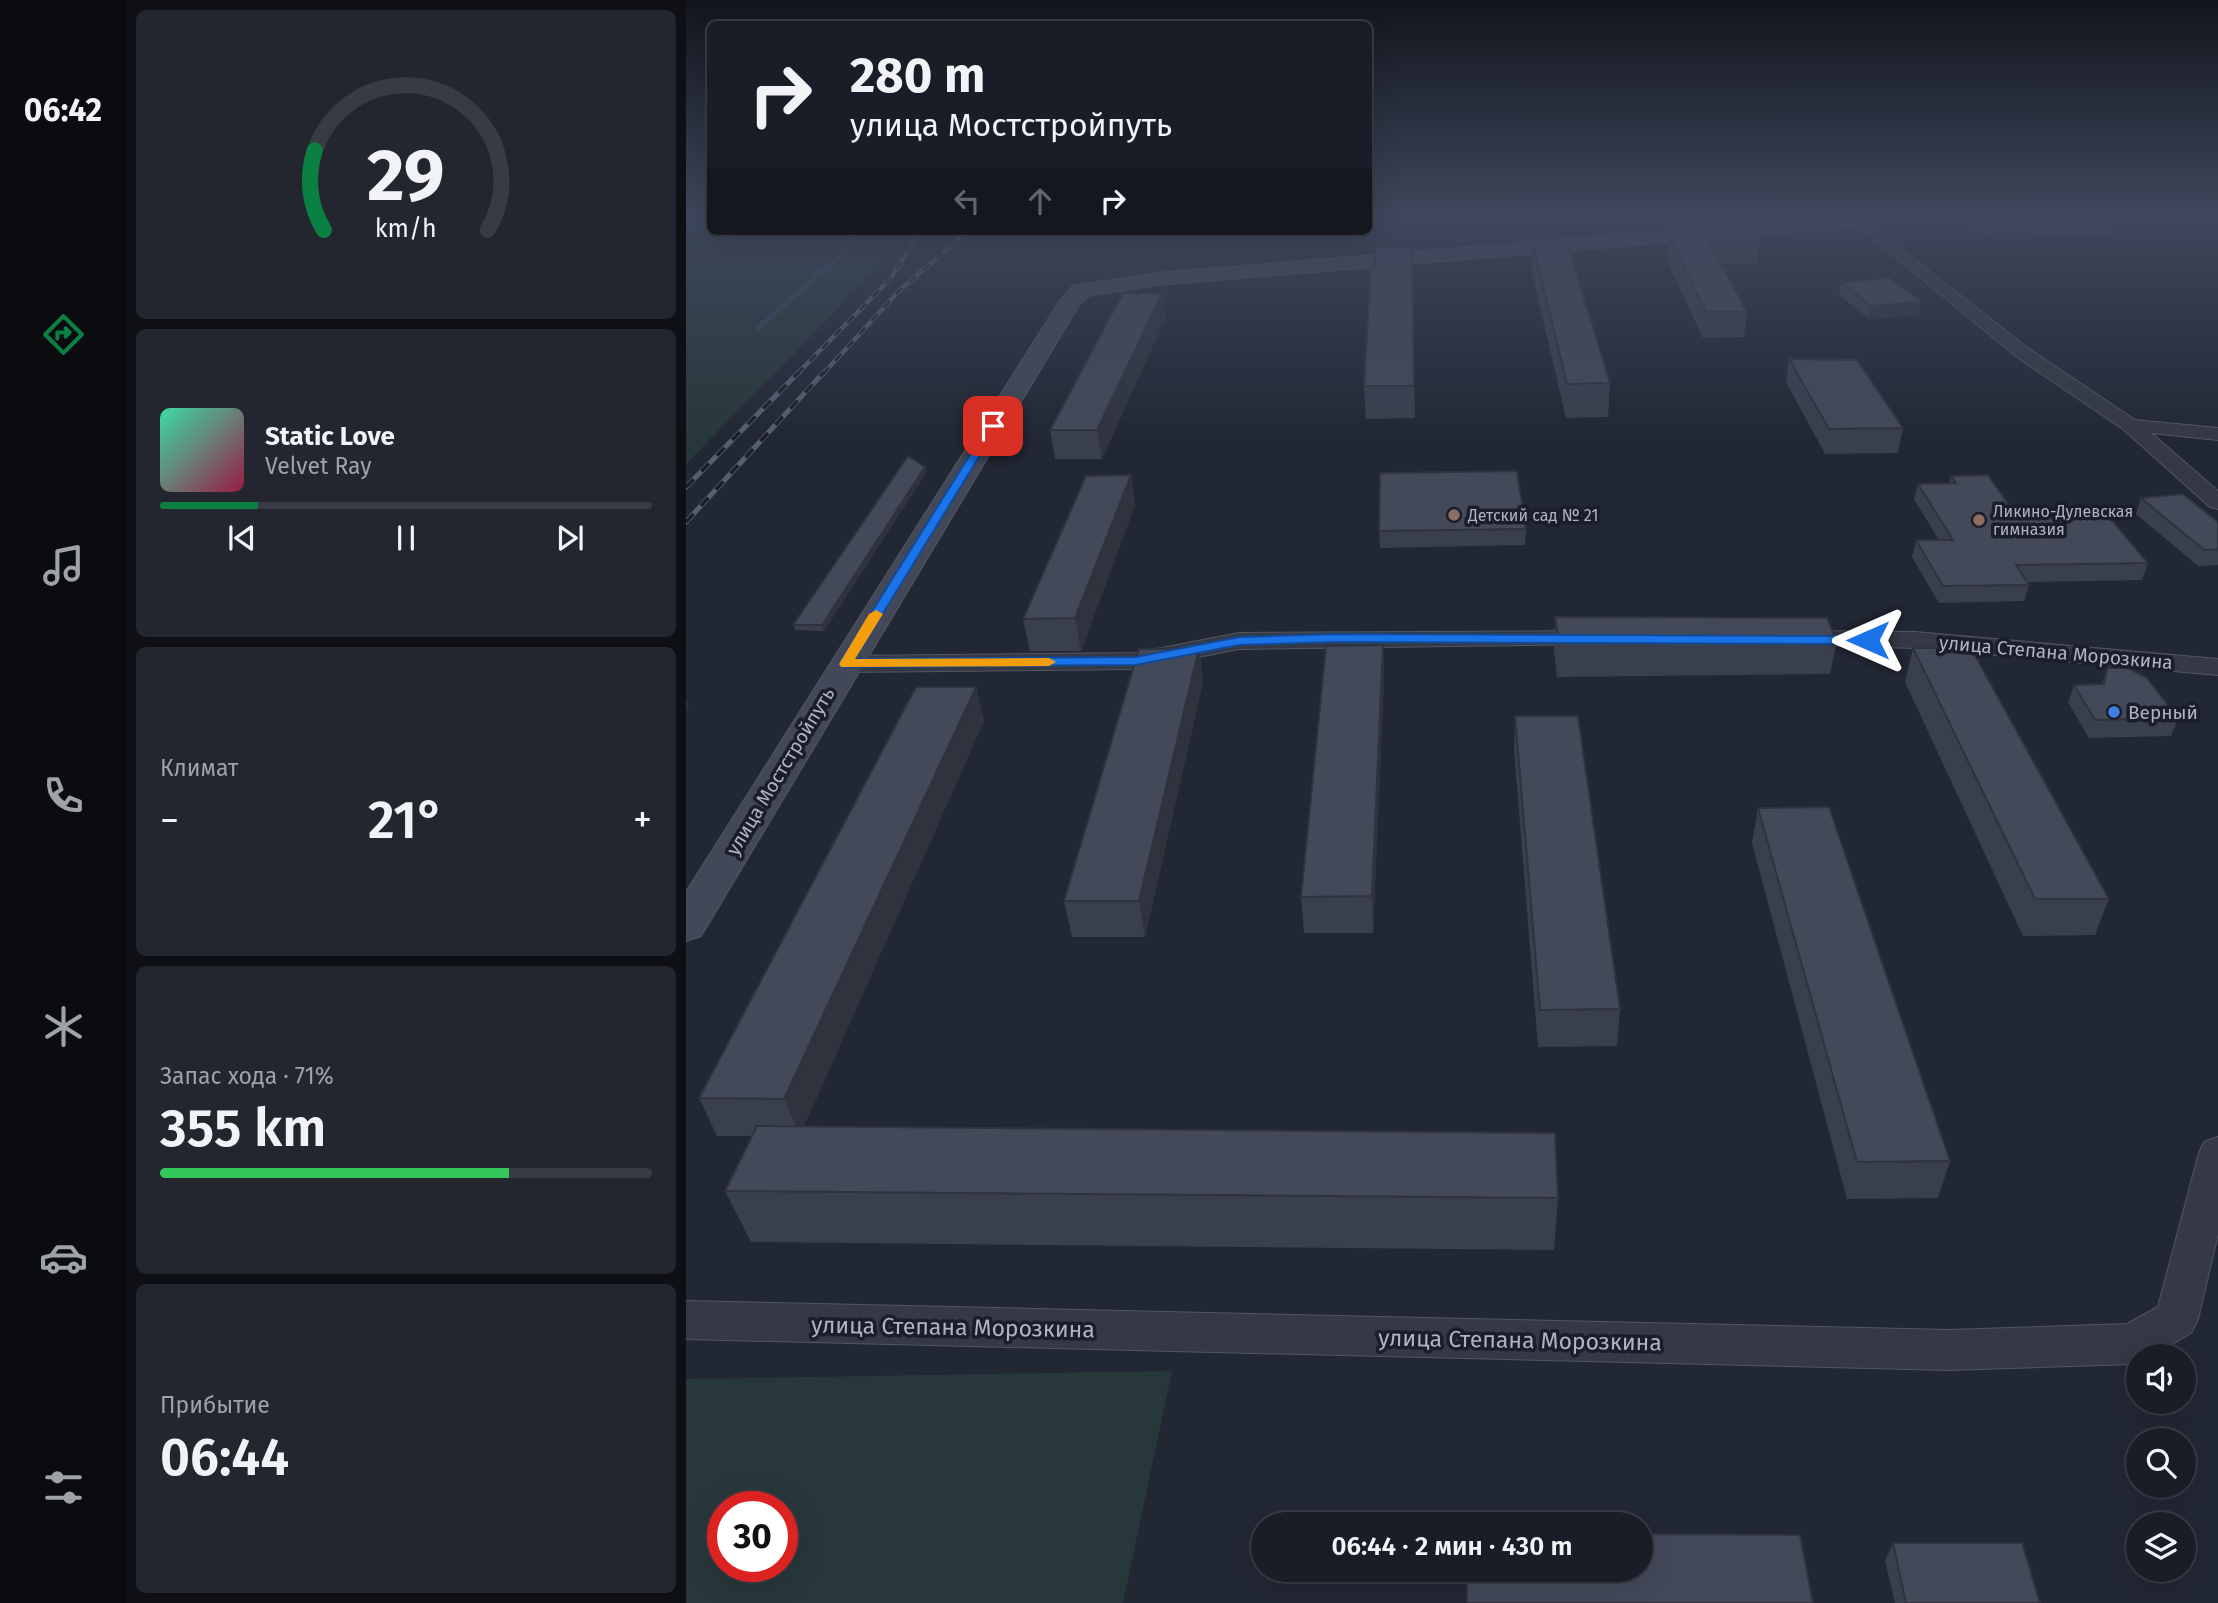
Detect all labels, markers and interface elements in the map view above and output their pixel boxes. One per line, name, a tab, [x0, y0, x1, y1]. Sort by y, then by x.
text: 280 m	[850, 46, 986, 105]
icon: right	[735, 49, 826, 140]
text: 06:42	[24, 91, 102, 129]
text: улица Мостстройпуть	[850, 106, 1172, 144]
text: 29	[367, 133, 445, 220]
icon: left	[948, 182, 986, 220]
icon: ahead	[1021, 182, 1059, 220]
icon: right	[1094, 182, 1132, 220]
text: km/h	[375, 214, 437, 244]
icon: directions	[39, 310, 88, 359]
pin	[963, 396, 1023, 456]
icon: arrive	[974, 407, 1012, 445]
text: Static Love	[265, 421, 395, 452]
text: Velvet Ray	[265, 452, 372, 480]
place label: Ликино-Дулевская гимназия	[1993, 502, 2133, 539]
place label: Детский сад № 21	[1467, 506, 1598, 525]
marker: Детский сад № 21	[1446, 507, 1462, 523]
marker: Ликино-Дулевская гимназия	[1971, 512, 1987, 528]
icon: previous	[223, 519, 261, 557]
icon: pause	[387, 519, 425, 557]
icon: next	[551, 519, 589, 557]
icon: music	[39, 541, 88, 590]
position arrow	[1831, 603, 1905, 677]
street label: улица Степана Морозкина	[1938, 631, 2174, 674]
street label: улица Мостстройпуть	[721, 683, 840, 859]
place label: Верный	[2128, 701, 2198, 724]
marker: Верный	[2106, 704, 2122, 720]
text: Климат	[160, 754, 238, 782]
icon: phone	[39, 771, 88, 820]
text: 21°	[368, 789, 444, 852]
text: −	[160, 797, 179, 843]
text: +	[633, 797, 652, 843]
icon: climate	[39, 1002, 88, 1051]
text: Запас хода · 71%	[160, 1062, 334, 1090]
text: 355 km	[160, 1097, 326, 1160]
icon: car	[39, 1233, 88, 1282]
street label: улица Степана Морозкина	[811, 1311, 1095, 1343]
street label: улица Степана Морозкина	[1378, 1324, 1662, 1356]
map controls	[2126, 1344, 2196, 1582]
button: sound	[2126, 1344, 2196, 1414]
text: Прибытие	[160, 1391, 270, 1419]
text: 06:44	[160, 1426, 289, 1489]
button: search	[2126, 1428, 2196, 1498]
icon: filters	[39, 1463, 88, 1512]
speed limit sign: 30	[707, 1491, 798, 1582]
button: layers	[2126, 1512, 2196, 1582]
text: 06:44 · 2 мин · 430 m	[1331, 1531, 1573, 1562]

